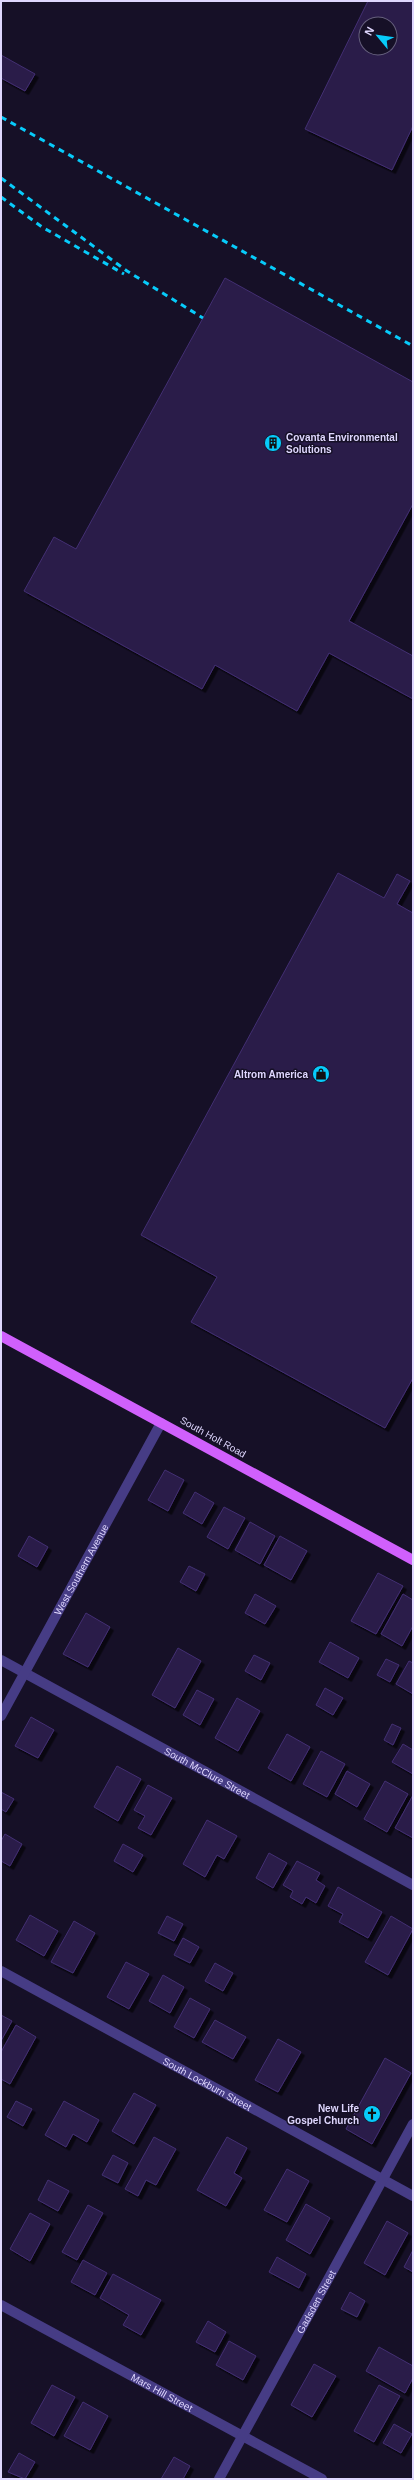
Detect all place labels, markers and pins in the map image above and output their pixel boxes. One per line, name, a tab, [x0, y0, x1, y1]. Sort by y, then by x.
place label: Covanta Environmental Solutions	[286, 432, 398, 455]
building icon: Covanta Environmental Solutions	[263, 433, 283, 453]
shop icon: Altrom America	[311, 1064, 331, 1084]
place label: Altrom America	[234, 1069, 308, 1080]
place label: New Life Gospel Church	[287, 2103, 359, 2126]
church icon: New Life Gospel Church	[362, 2104, 382, 2124]

